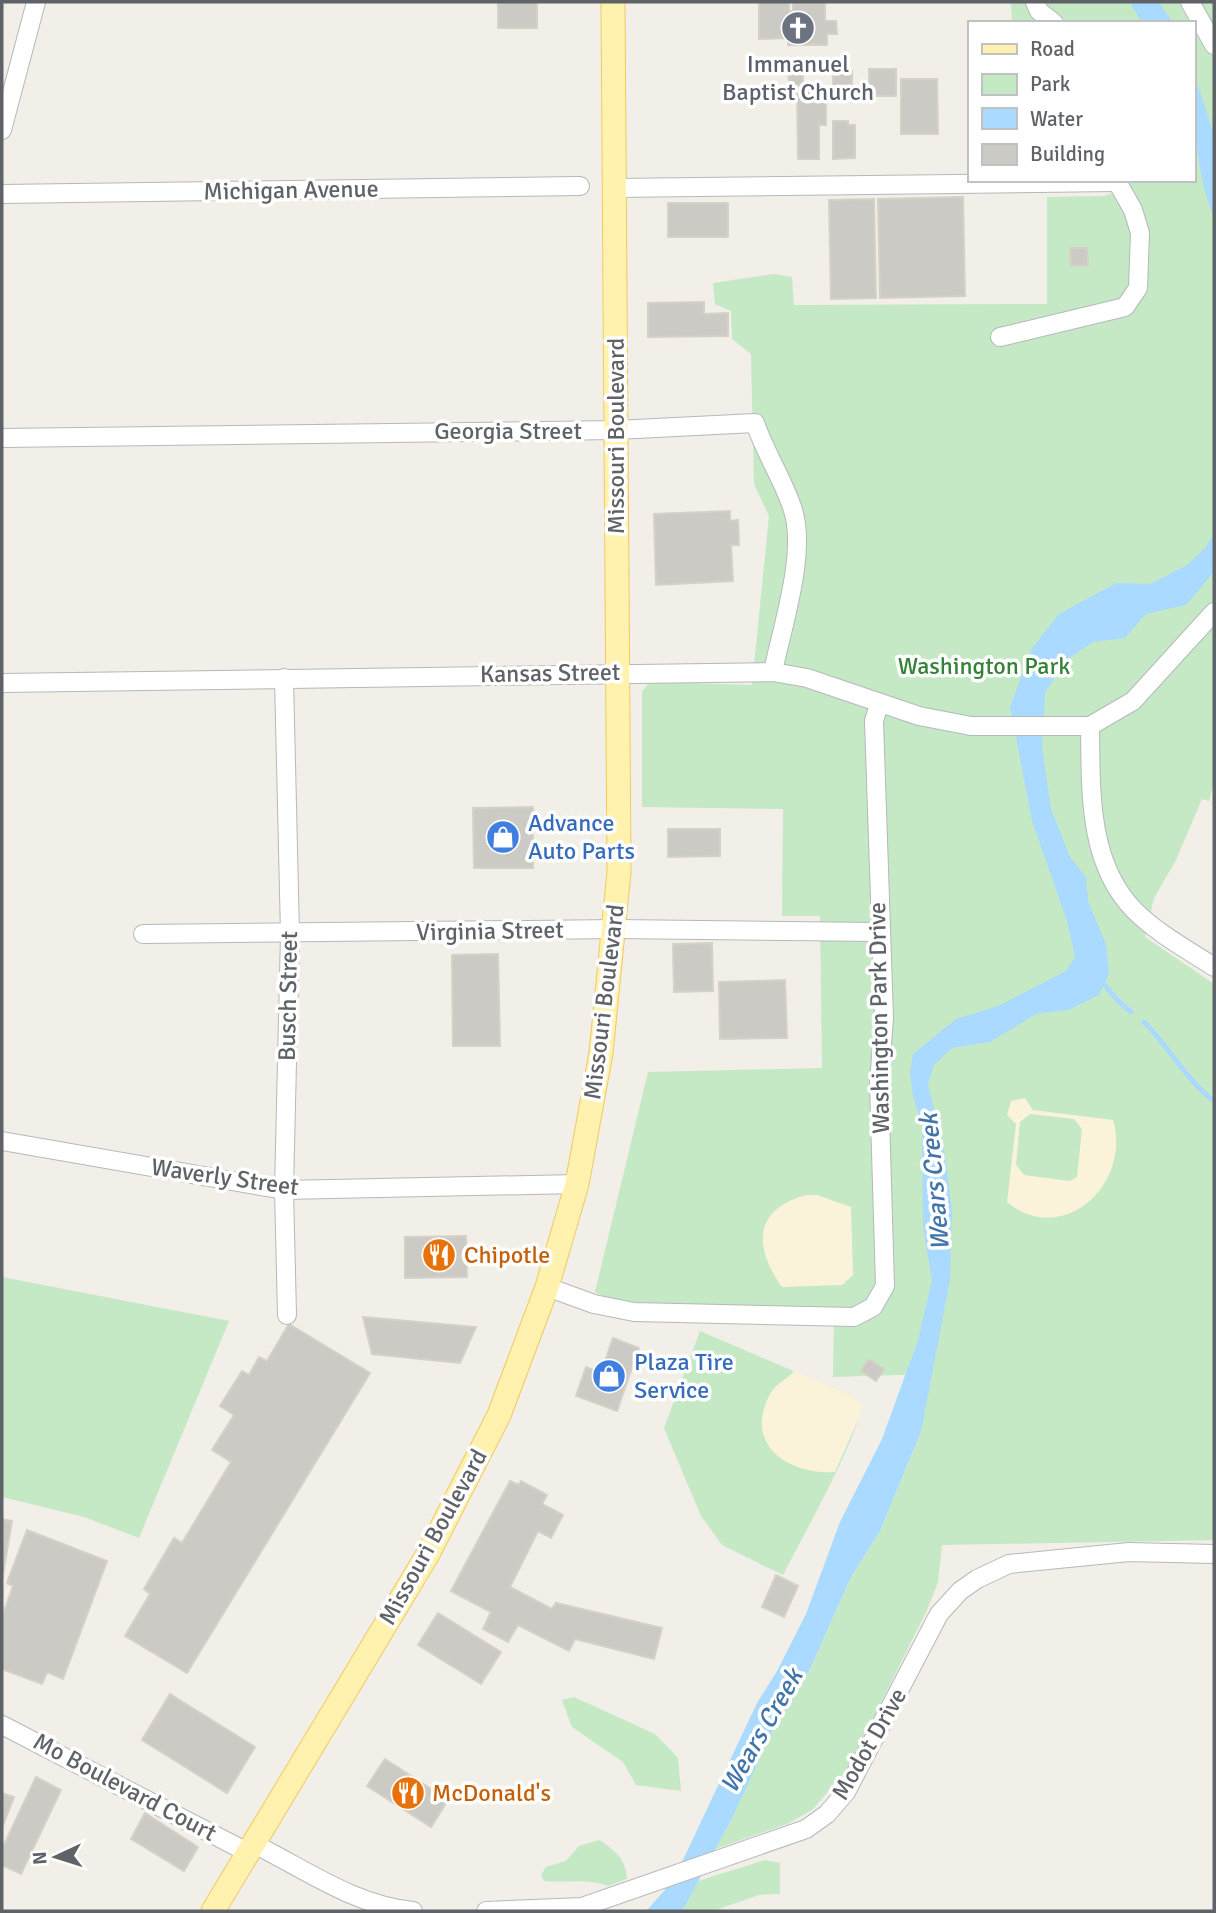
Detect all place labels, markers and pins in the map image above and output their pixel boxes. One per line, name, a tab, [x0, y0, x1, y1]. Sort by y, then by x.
church icon: Immanuel Baptist Church	[779, 9, 817, 47]
place label: Immanuel Baptist Church	[722, 49, 874, 107]
place label: Advance Auto Parts	[528, 808, 635, 866]
shop icon: Advance Auto Parts	[484, 818, 522, 856]
restaurant icon: Chipotle	[420, 1236, 458, 1274]
place label: Chipotle	[464, 1240, 550, 1270]
place label: Plaza Tire Service	[634, 1347, 734, 1405]
shop icon: Plaza Tire Service	[590, 1357, 628, 1395]
restaurant icon: McDonald's	[389, 1774, 427, 1812]
place label: McDonald's	[432, 1778, 551, 1808]

